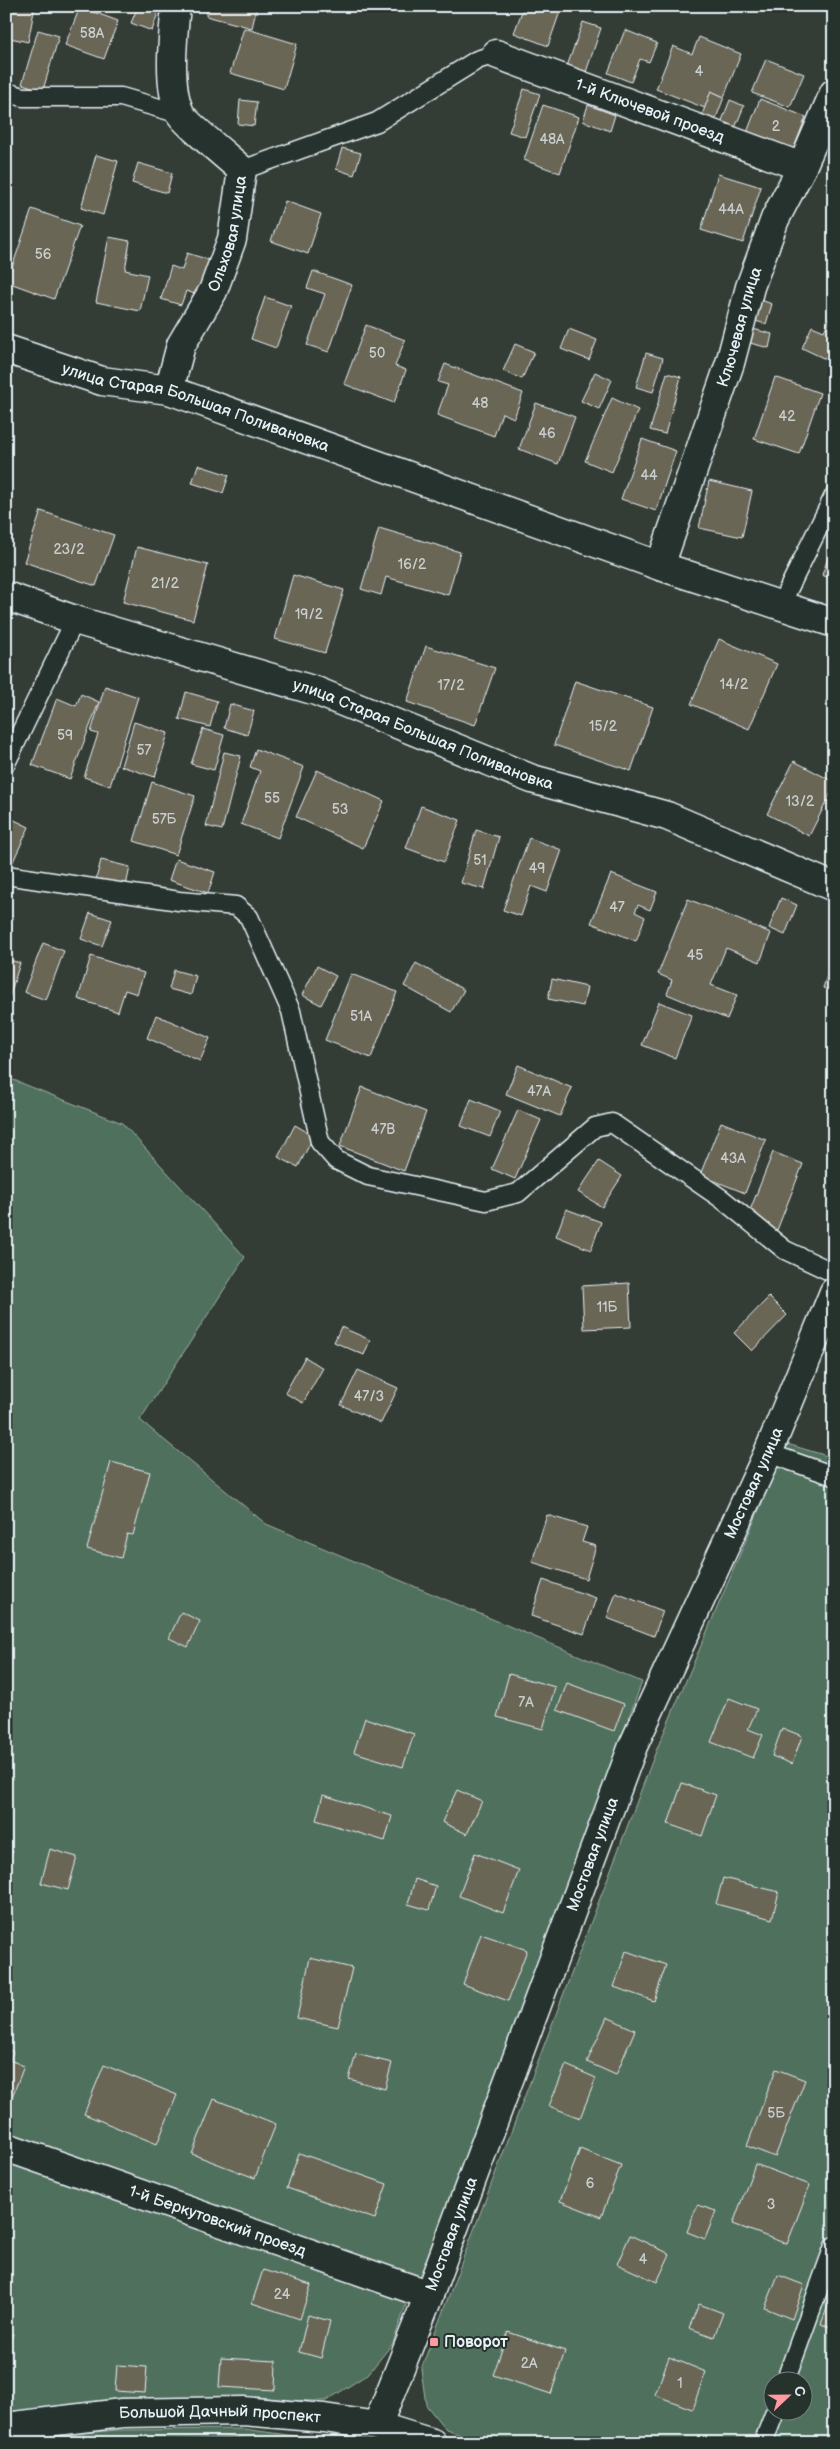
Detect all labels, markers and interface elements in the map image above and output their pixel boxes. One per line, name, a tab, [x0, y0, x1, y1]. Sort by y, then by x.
house number: 58А	[80, 25, 105, 42]
house number: 4	[695, 63, 704, 80]
street label: 1-й Ключевой проезд	[573, 75, 727, 147]
house number: 2	[772, 118, 781, 135]
house number: 48А	[539, 131, 565, 148]
street label: Ольховая улица	[204, 174, 251, 294]
house number: 44А	[718, 201, 744, 218]
house number: 56	[35, 246, 52, 263]
street label: Ключевая улица	[713, 264, 766, 389]
house number: 50	[369, 345, 385, 362]
street label: улица Старая Большая Поливановка	[60, 359, 332, 456]
house number: 48	[472, 395, 488, 412]
house number: 42	[779, 408, 796, 425]
house number: 46	[538, 425, 556, 442]
house number: 44	[640, 467, 658, 484]
house number: 23/2	[53, 541, 85, 558]
house number: 16/2	[398, 556, 427, 573]
house number: 21/2	[151, 575, 180, 592]
house number: 19/2	[295, 606, 324, 623]
street label: улица Старая Большая Поливановка	[291, 675, 556, 794]
house number: 14/2	[720, 676, 749, 693]
house number: 17/2	[438, 677, 465, 694]
house number: 15/2	[589, 718, 618, 735]
house number: 59	[57, 727, 73, 744]
house number: 57	[137, 742, 152, 759]
house number: 55	[264, 790, 280, 807]
house number: 13/2	[786, 793, 815, 810]
house number: 53	[332, 801, 348, 818]
house number: 57Б	[152, 811, 177, 828]
house number: 51	[473, 852, 487, 869]
house number: 49	[529, 860, 545, 877]
house number: 47	[609, 899, 625, 916]
house number: 45	[687, 947, 703, 964]
house number: 51А	[350, 1008, 372, 1025]
house number: 47А	[527, 1083, 551, 1100]
house number: 47В	[371, 1121, 395, 1138]
house number: 43А	[720, 1150, 746, 1167]
house number: 11Б	[597, 1299, 618, 1316]
house number: 47/3	[354, 1388, 384, 1405]
street label: Мостовая улица	[720, 1424, 787, 1542]
house number: 7А	[518, 1694, 534, 1711]
street label: Мостовая улица	[563, 1794, 623, 1914]
house number: 5Б	[767, 2105, 785, 2122]
street label: Мостовая улица	[422, 2174, 482, 2294]
house number: 6	[586, 2175, 595, 2192]
street label: 1-й Беркутовский проезд	[126, 2181, 309, 2261]
house number: 3	[767, 2196, 775, 2213]
house number: 4	[639, 2251, 648, 2268]
house number: 24	[274, 2286, 291, 2303]
place label: Поворот	[444, 2333, 508, 2352]
marker: Поворот	[428, 2336, 440, 2348]
house number: 2А	[521, 2355, 538, 2372]
north arrow	[762, 2372, 812, 2422]
house number: 1	[677, 2375, 683, 2392]
text: С	[790, 2384, 809, 2399]
street label: Большой Дачный проспект	[119, 2401, 322, 2427]

